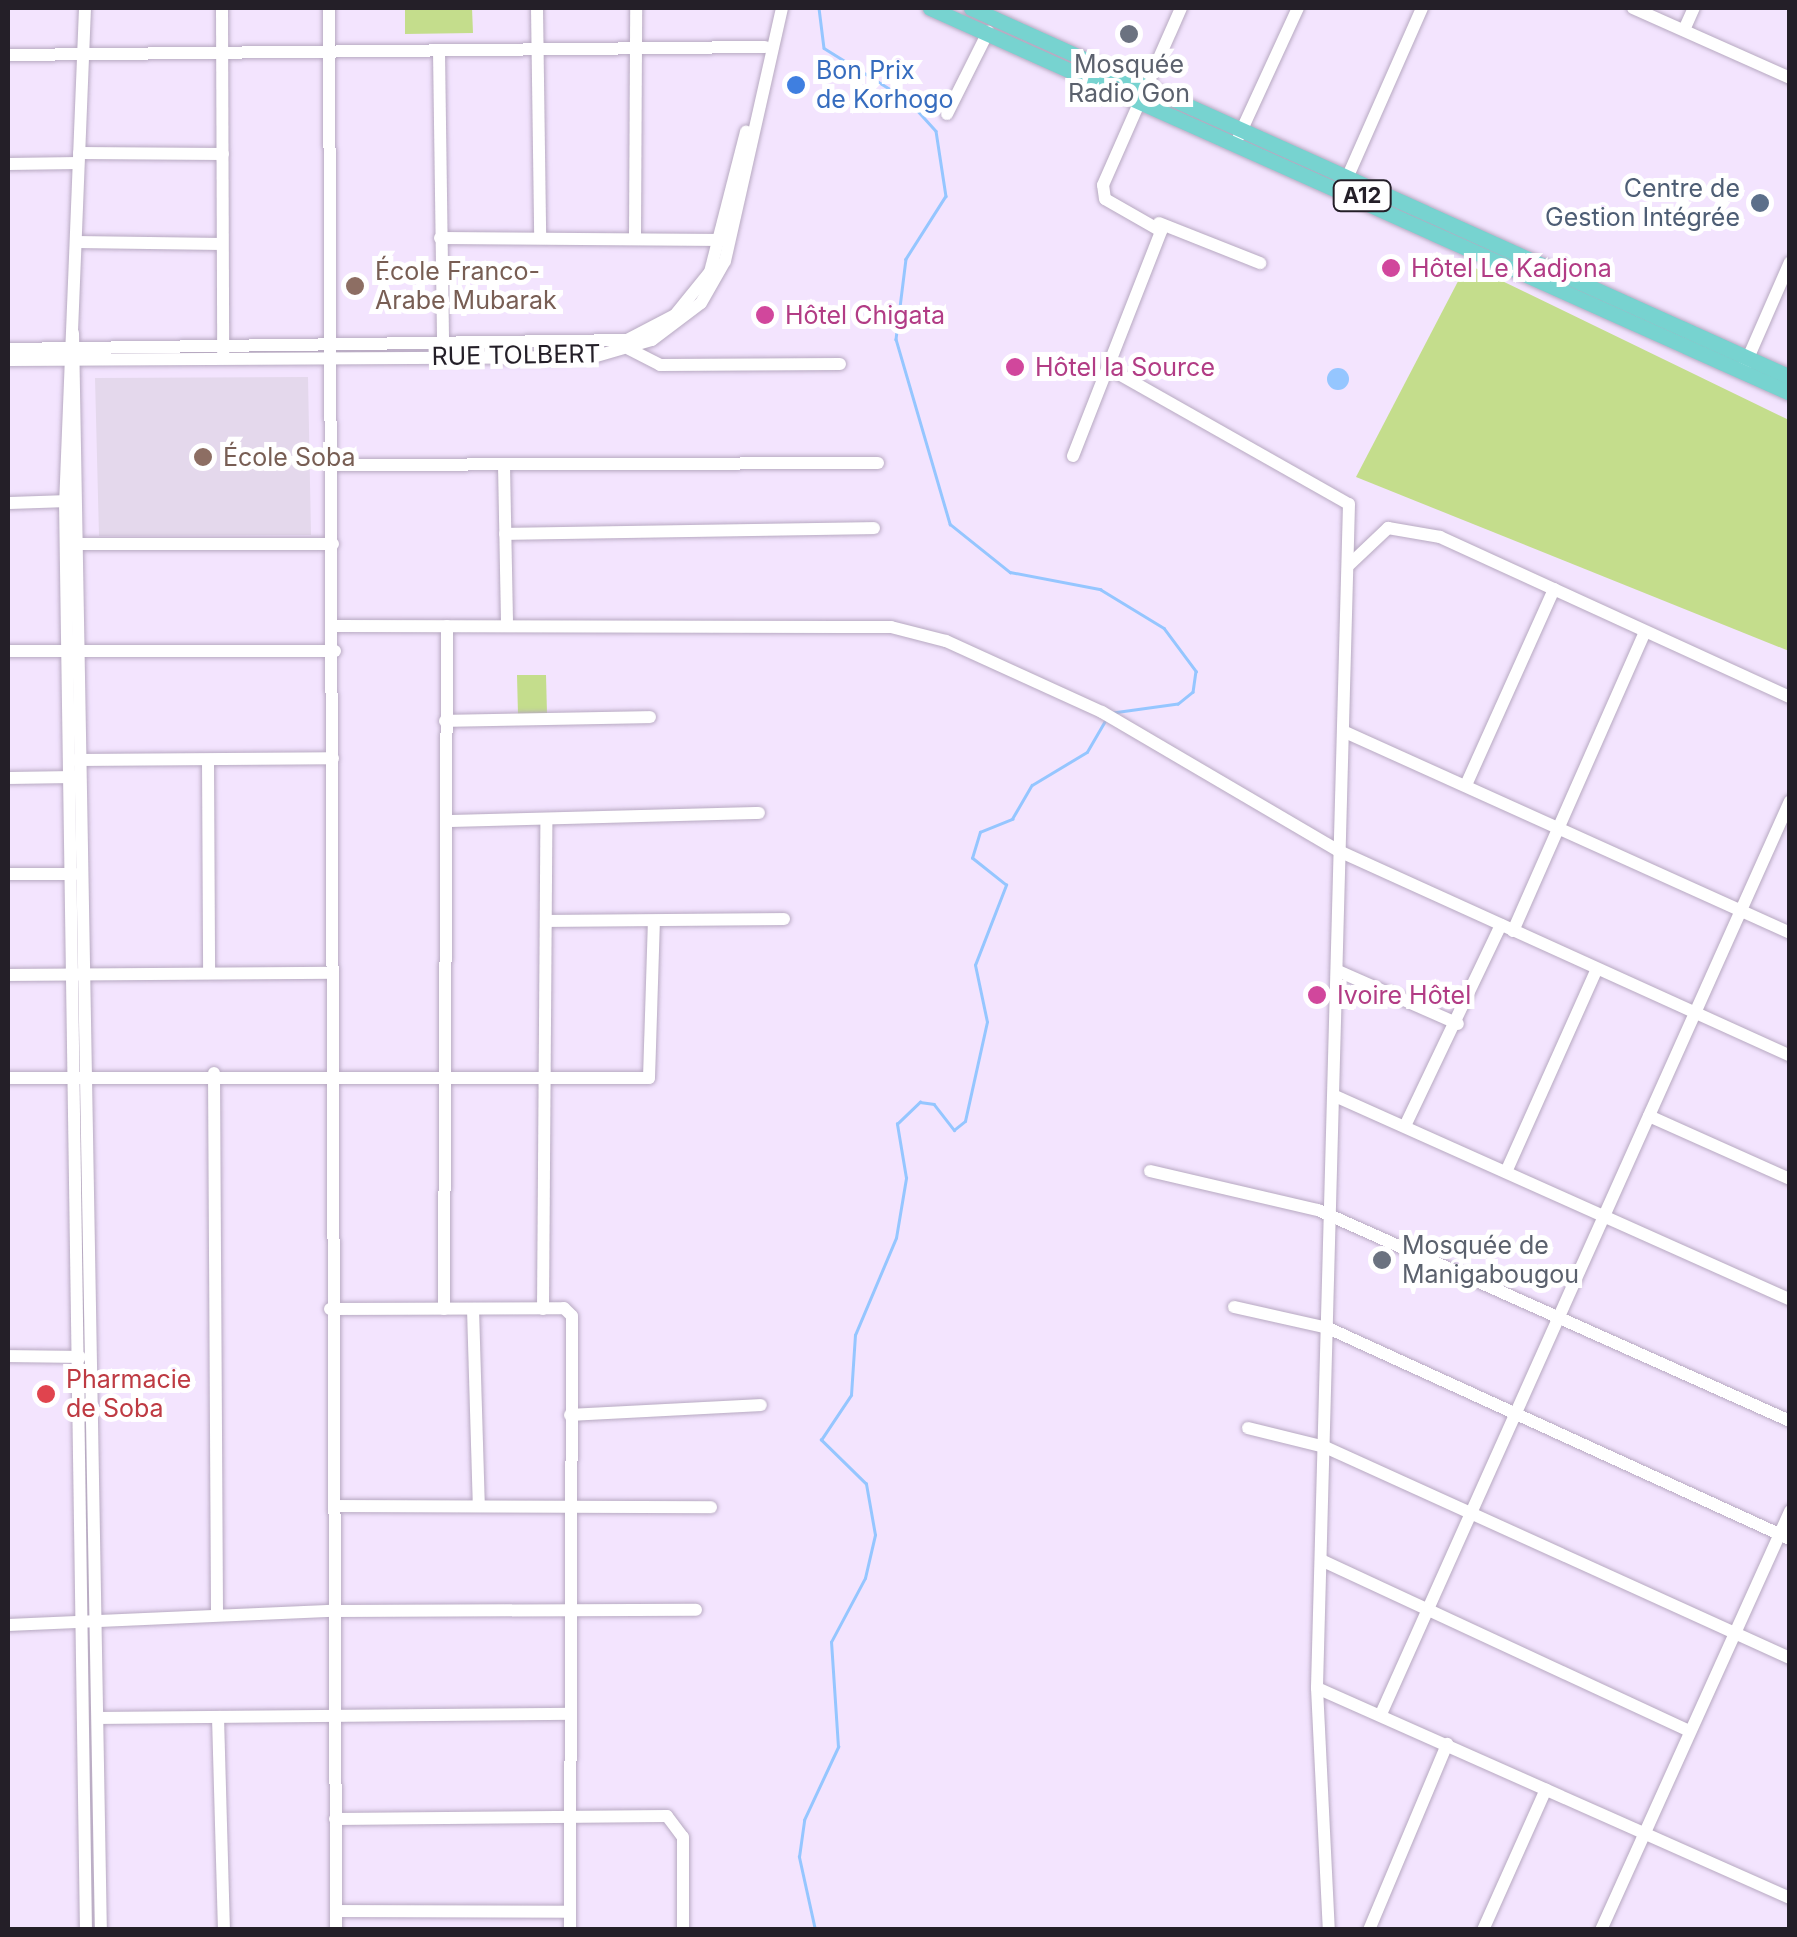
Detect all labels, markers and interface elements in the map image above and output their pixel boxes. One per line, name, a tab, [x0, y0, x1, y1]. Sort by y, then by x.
marker: Mosquée Radio Gon	[1118, 23, 1140, 45]
place label: Mosquée Radio Gon	[1068, 50, 1190, 109]
place label: Bon Prix de Korhogo	[816, 56, 954, 115]
marker: Bon Prix de Korhogo	[785, 74, 807, 96]
place label: Centre de Gestion Intégrée	[1545, 174, 1740, 233]
road number: A12	[1332, 179, 1392, 213]
marker: Centre de Gestion Intégrée	[1749, 192, 1771, 214]
place label: Hôtel Le Kadjona	[1411, 253, 1612, 283]
place label: École Franco- Arabe Mubarak	[375, 257, 557, 316]
marker: Hôtel Le Kadjona	[1380, 257, 1402, 279]
marker: École Franco- Arabe Mubarak	[344, 275, 366, 297]
place label: Hôtel Chigata	[785, 300, 945, 330]
marker: Hôtel Chigata	[754, 304, 776, 326]
street label: RUE TOLBERT	[431, 339, 601, 371]
place label: Hôtel la Source	[1035, 352, 1215, 382]
marker: Hôtel la Source	[1004, 356, 1026, 378]
place label: École Soba	[223, 442, 356, 472]
marker: École Soba	[192, 446, 214, 468]
place label: Ivoire Hôtel	[1337, 980, 1471, 1010]
marker: Ivoire Hôtel	[1306, 984, 1328, 1006]
place label: Mosquée de Manigabougou	[1402, 1231, 1579, 1290]
marker: Mosquée de Manigabougou	[1371, 1249, 1393, 1271]
place label: Pharmacie de Soba	[66, 1365, 191, 1424]
marker: Pharmacie de Soba	[35, 1383, 57, 1405]

